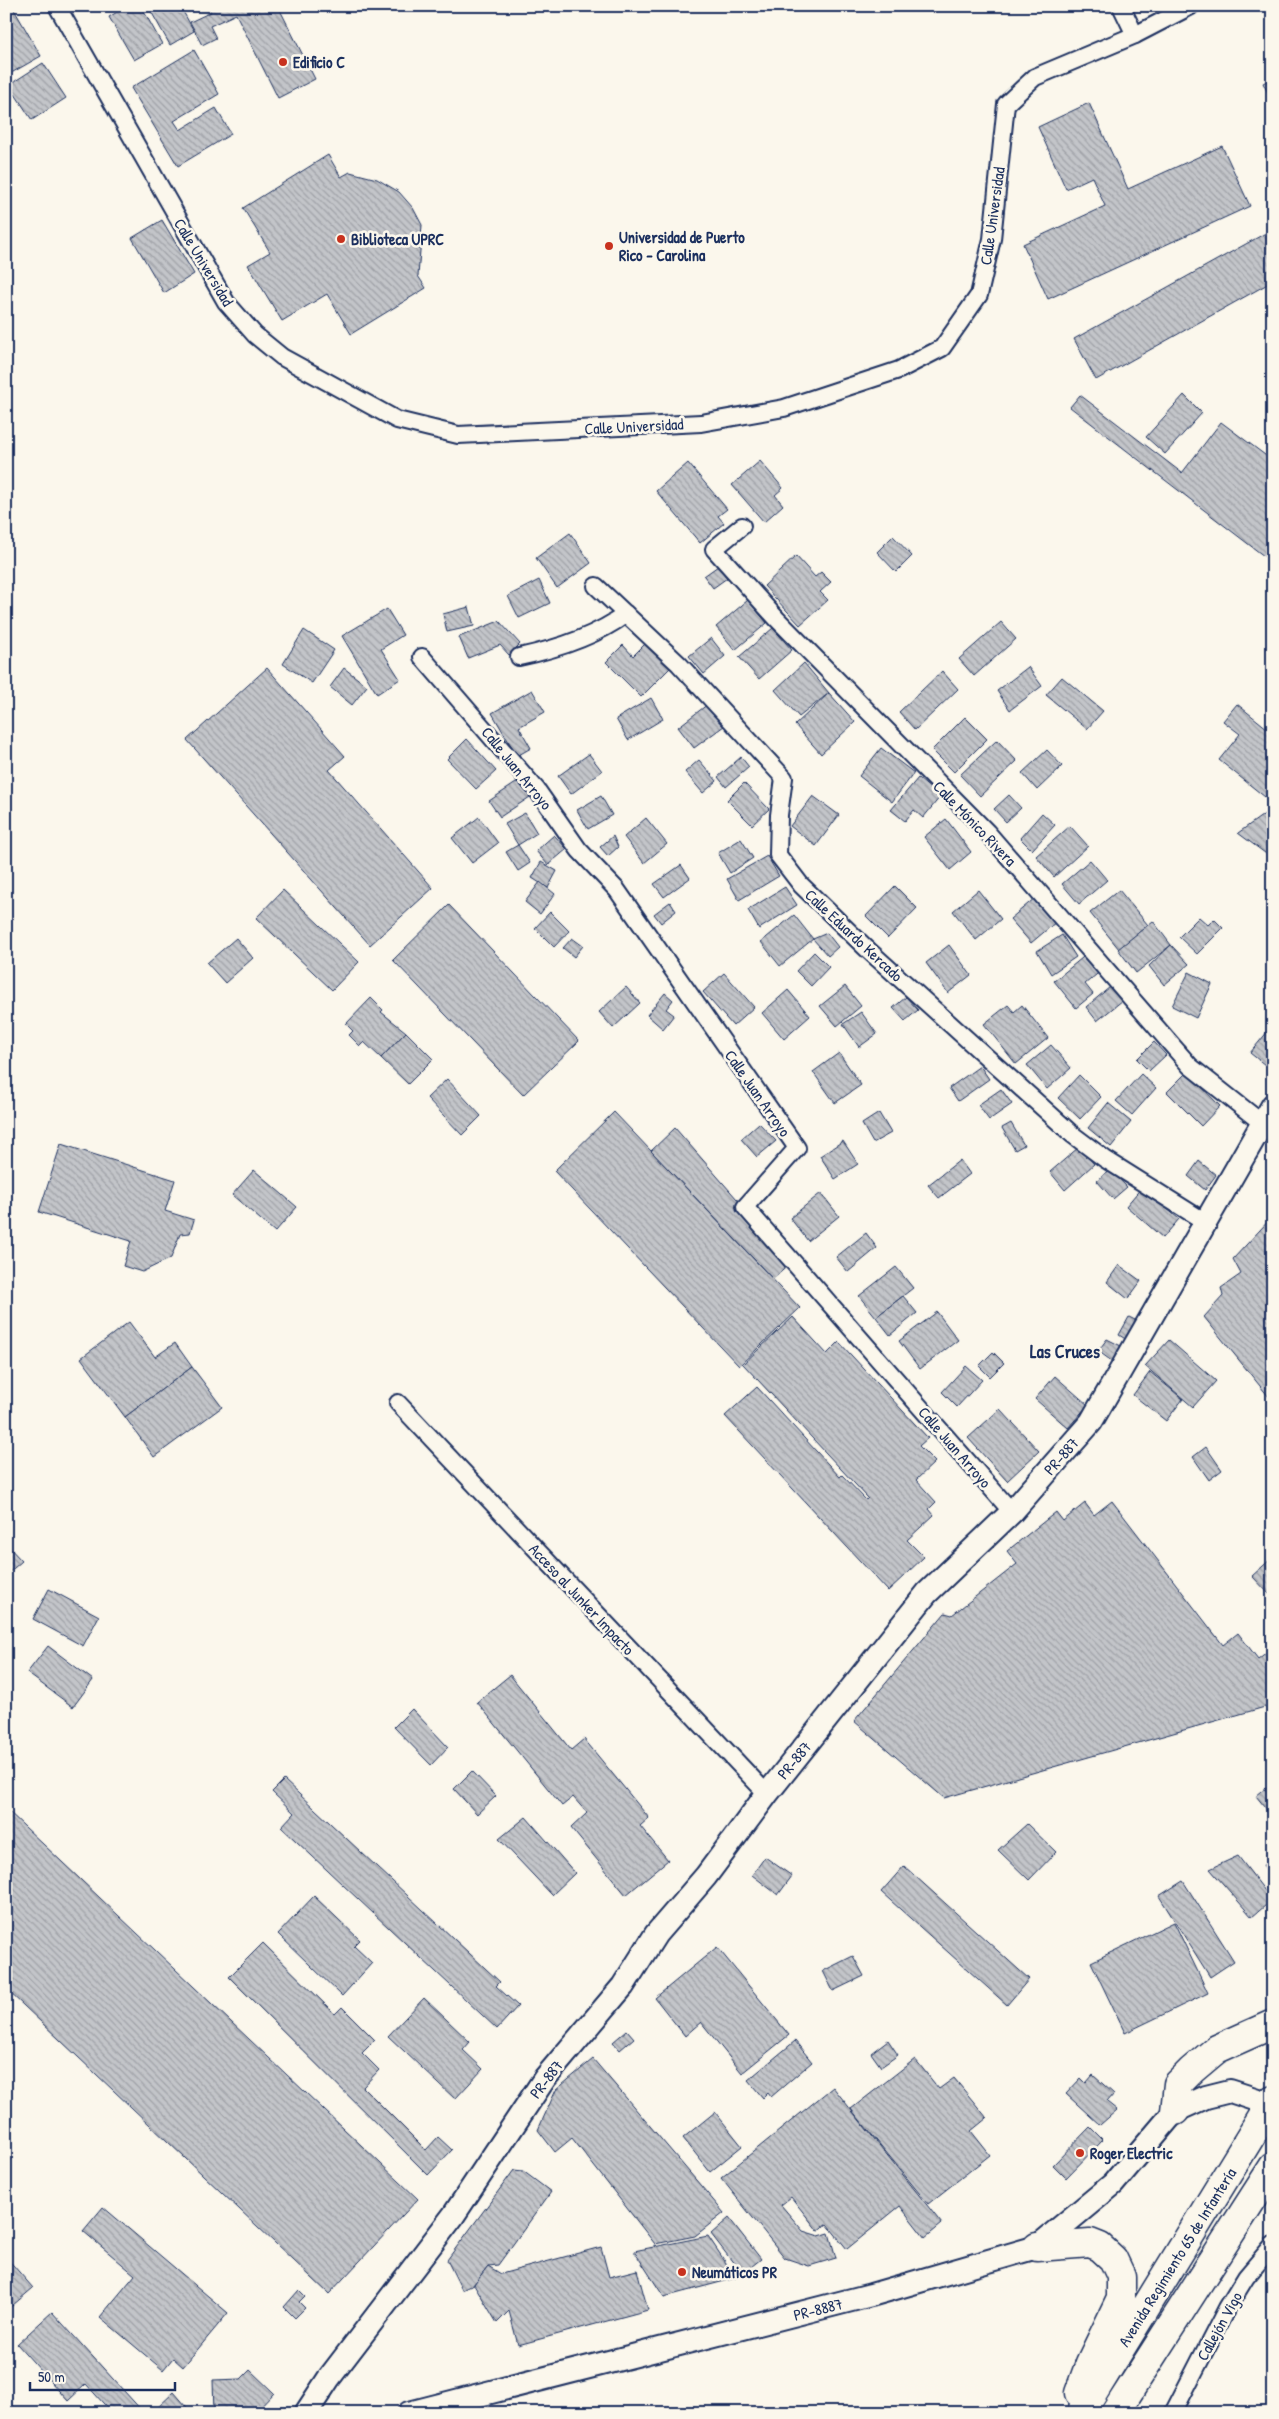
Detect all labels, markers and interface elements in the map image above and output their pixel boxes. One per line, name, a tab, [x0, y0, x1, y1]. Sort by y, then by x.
place label: Edificio C	[293, 51, 345, 73]
marker: Edificio C	[277, 56, 289, 68]
street label: Calle Universidad	[974, 165, 1010, 267]
street label: Calle Universidad	[169, 214, 239, 310]
place label: Universidad de Puerto Rico - Carolina	[619, 226, 745, 266]
place label: Biblioteca UPRC	[351, 228, 444, 250]
marker: Biblioteca UPRC	[335, 233, 347, 245]
marker: Universidad de Puerto Rico - Carolina	[603, 240, 615, 252]
street label: Calle Universidad	[584, 412, 684, 440]
street label: Calle Juan Arroyo	[477, 722, 558, 815]
street label: Calle Mónico Rivera	[928, 775, 1022, 871]
street label: Calle Eduardo Kercado	[800, 884, 908, 987]
street label: Calle Juan Arroyo	[720, 1045, 796, 1141]
district label: Las Cruces	[1030, 1339, 1100, 1364]
street label: Calle Juan Arroyo	[913, 1402, 997, 1493]
street label: PR-887	[1039, 1432, 1084, 1480]
street label: Acceso al Junker Impacto	[524, 1538, 640, 1660]
street label: PR-887	[772, 1736, 816, 1784]
street label: PR-887	[524, 2055, 568, 2103]
place label: Roger Electric	[1090, 2142, 1173, 2165]
marker: Roger Electric	[1074, 2147, 1086, 2159]
street label: Avenida Regimiento 65 de Infantería	[1113, 2163, 1241, 2351]
place label: Neumáticos PR	[692, 2261, 778, 2283]
marker: Neumáticos PR	[676, 2266, 688, 2278]
street label: Callejón Vigo	[1191, 2287, 1247, 2364]
street label: PR-8887	[791, 2292, 845, 2326]
scale bar	[30, 2359, 175, 2391]
text: 50 m	[38, 2366, 65, 2387]

